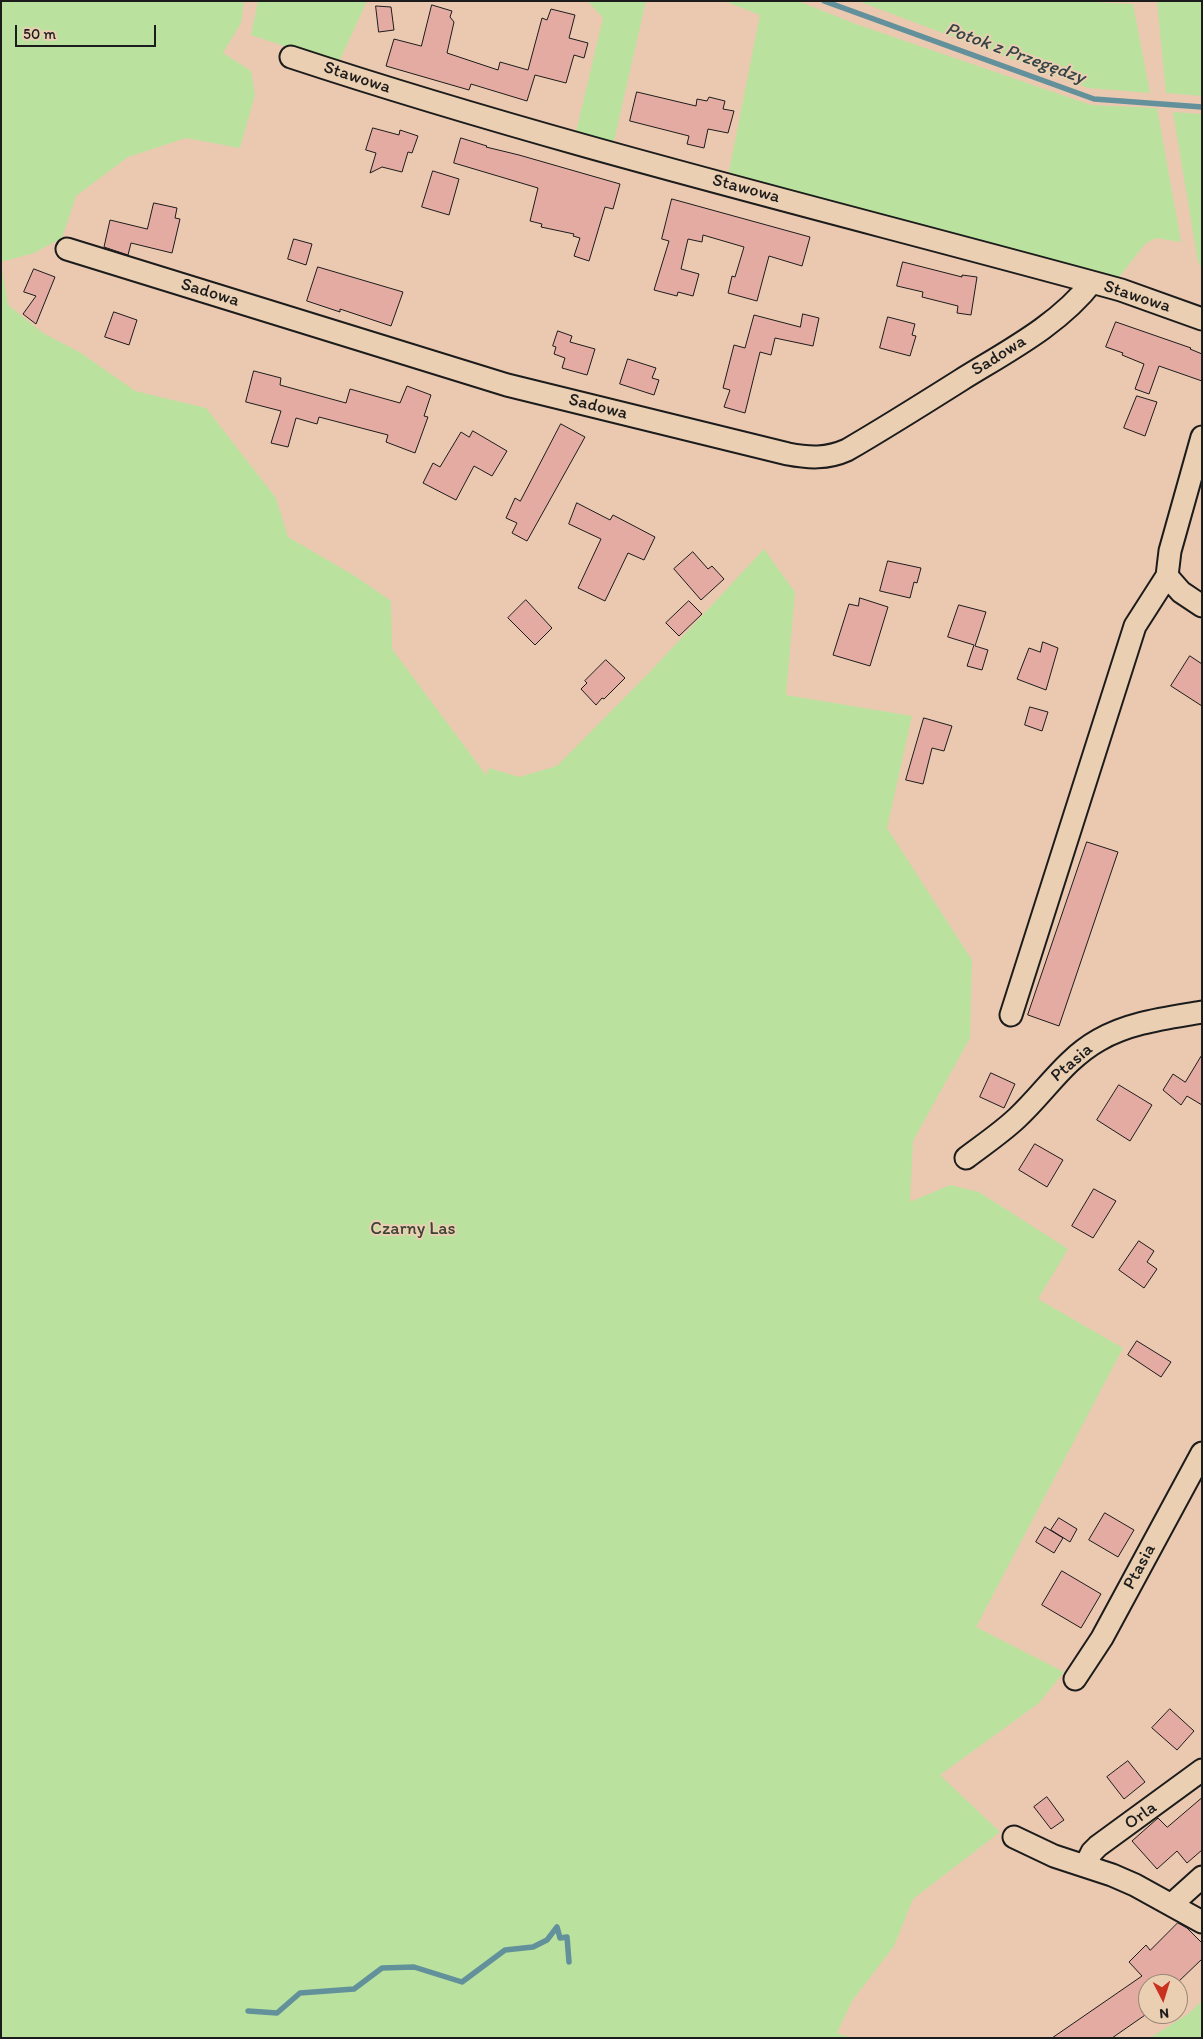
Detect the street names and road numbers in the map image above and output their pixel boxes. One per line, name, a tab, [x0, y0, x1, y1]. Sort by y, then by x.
street label: Stawowa	[321, 57, 393, 99]
street label: Stawowa	[710, 170, 782, 208]
street label: Sadowa	[178, 274, 242, 312]
street label: Stawowa	[1101, 276, 1173, 318]
street label: Sadowa	[968, 331, 1030, 381]
street label: Sadowa	[566, 389, 630, 425]
street label: Ptasia	[1047, 1039, 1097, 1087]
street label: Ptasia	[1119, 1541, 1161, 1593]
street label: Orla	[1121, 1797, 1161, 1835]

